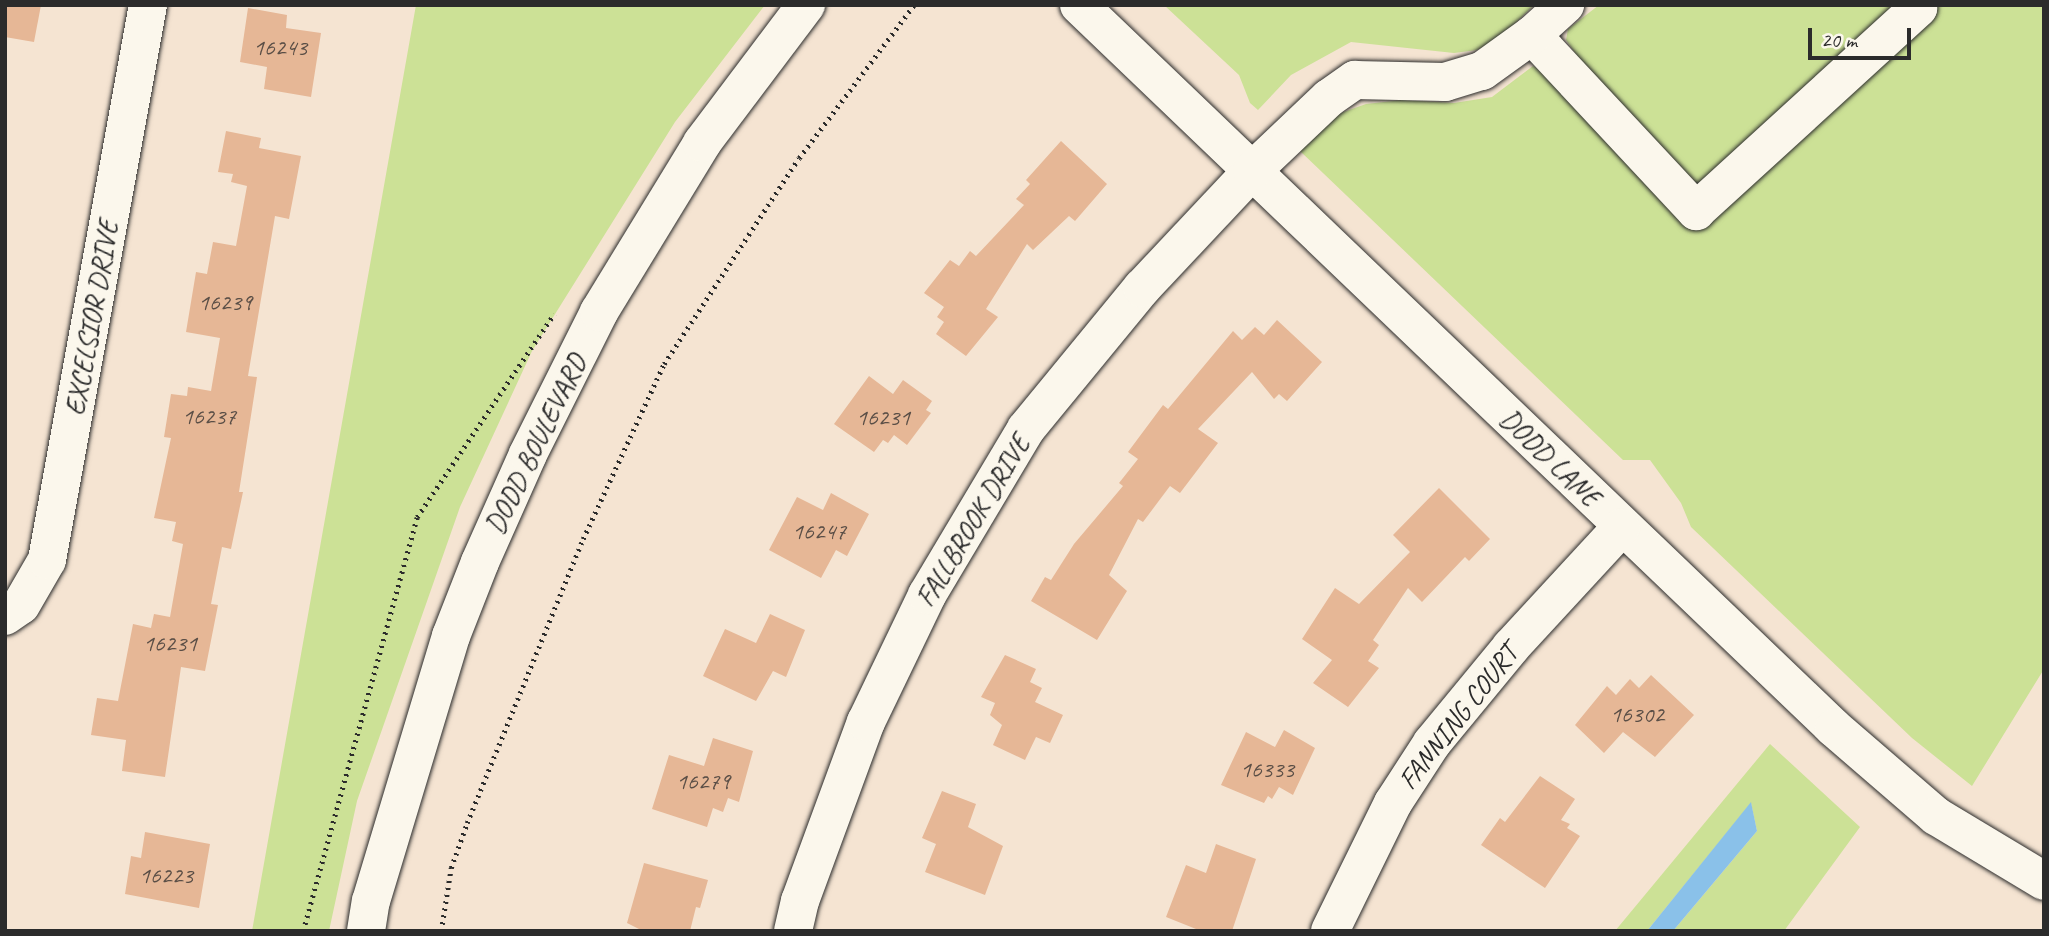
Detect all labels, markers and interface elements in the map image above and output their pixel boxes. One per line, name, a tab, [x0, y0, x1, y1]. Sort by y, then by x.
scale bar	[1811, 14, 1914, 58]
text: 20 m	[1821, 27, 1857, 53]
house number: 16243	[253, 34, 307, 62]
street label: EXCELSIOR DRIVE	[58, 219, 126, 417]
house number: 16239	[198, 289, 252, 317]
street label: DODD BOULEVARD	[478, 349, 594, 539]
street label: DODD LANE	[1493, 402, 1607, 514]
house number: 16237	[182, 403, 236, 431]
house number: 16231	[856, 404, 910, 432]
street label: FALLBROOK DRIVE	[909, 429, 1037, 613]
house number: 16247	[792, 518, 846, 546]
house number: 16231	[143, 630, 197, 658]
street label: FANNING COURT	[1392, 639, 1524, 795]
house number: 16302	[1610, 701, 1664, 729]
house number: 16333	[1240, 756, 1294, 784]
house number: 16279	[676, 768, 730, 796]
house number: 16223	[139, 862, 193, 890]

